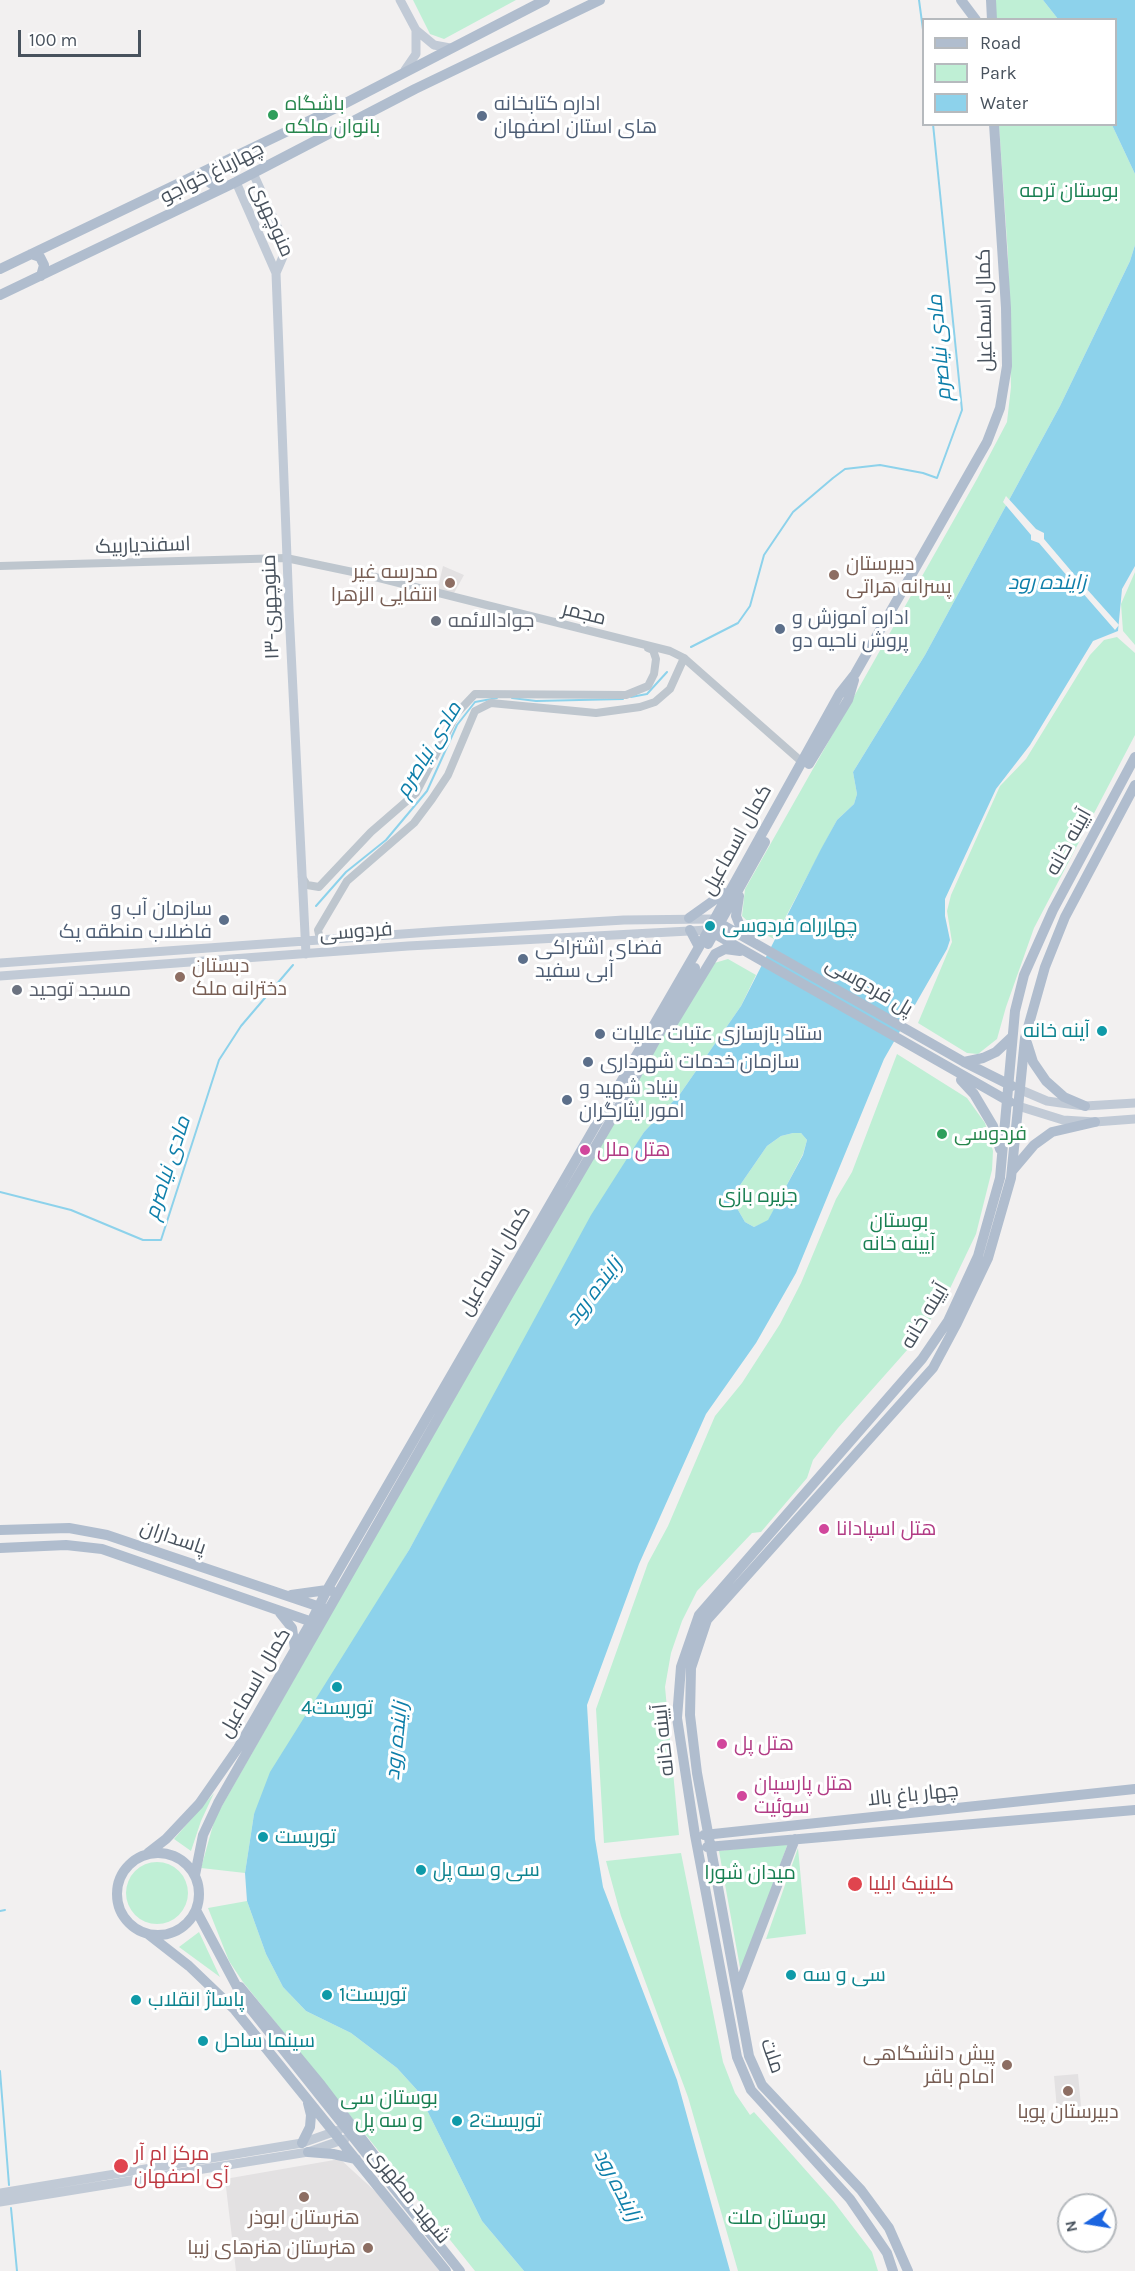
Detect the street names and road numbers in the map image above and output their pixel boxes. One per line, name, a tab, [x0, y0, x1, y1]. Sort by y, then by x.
street label: چهارباغ خواجو	[156, 137, 268, 209]
street label: منوچهری	[245, 179, 299, 261]
street label: کمال اسماعیل	[972, 248, 998, 372]
street label: اسفندیاربیک	[95, 532, 191, 560]
street label: ۱۳-منوچهری	[257, 554, 285, 660]
street label: مجمر	[560, 597, 608, 631]
street label: کمال اسماعیل	[697, 780, 777, 900]
street label: آیینه خانه	[1041, 804, 1097, 880]
street label: فردوسی	[319, 917, 393, 947]
street label: پل فردوسی	[821, 952, 917, 1022]
street label: کمال اسماعیل	[454, 1202, 536, 1320]
street label: آیینه خانه	[896, 1279, 954, 1353]
street label: پاسداران	[137, 1516, 209, 1560]
street label: کمال اسماعیل	[214, 1624, 296, 1742]
street label: آیینه خانه	[648, 1703, 680, 1777]
street label: چهار باغ بالا	[866, 1778, 960, 1812]
street label: ملت	[755, 2035, 789, 2077]
street label: شهید مطهری	[363, 2143, 455, 2249]

